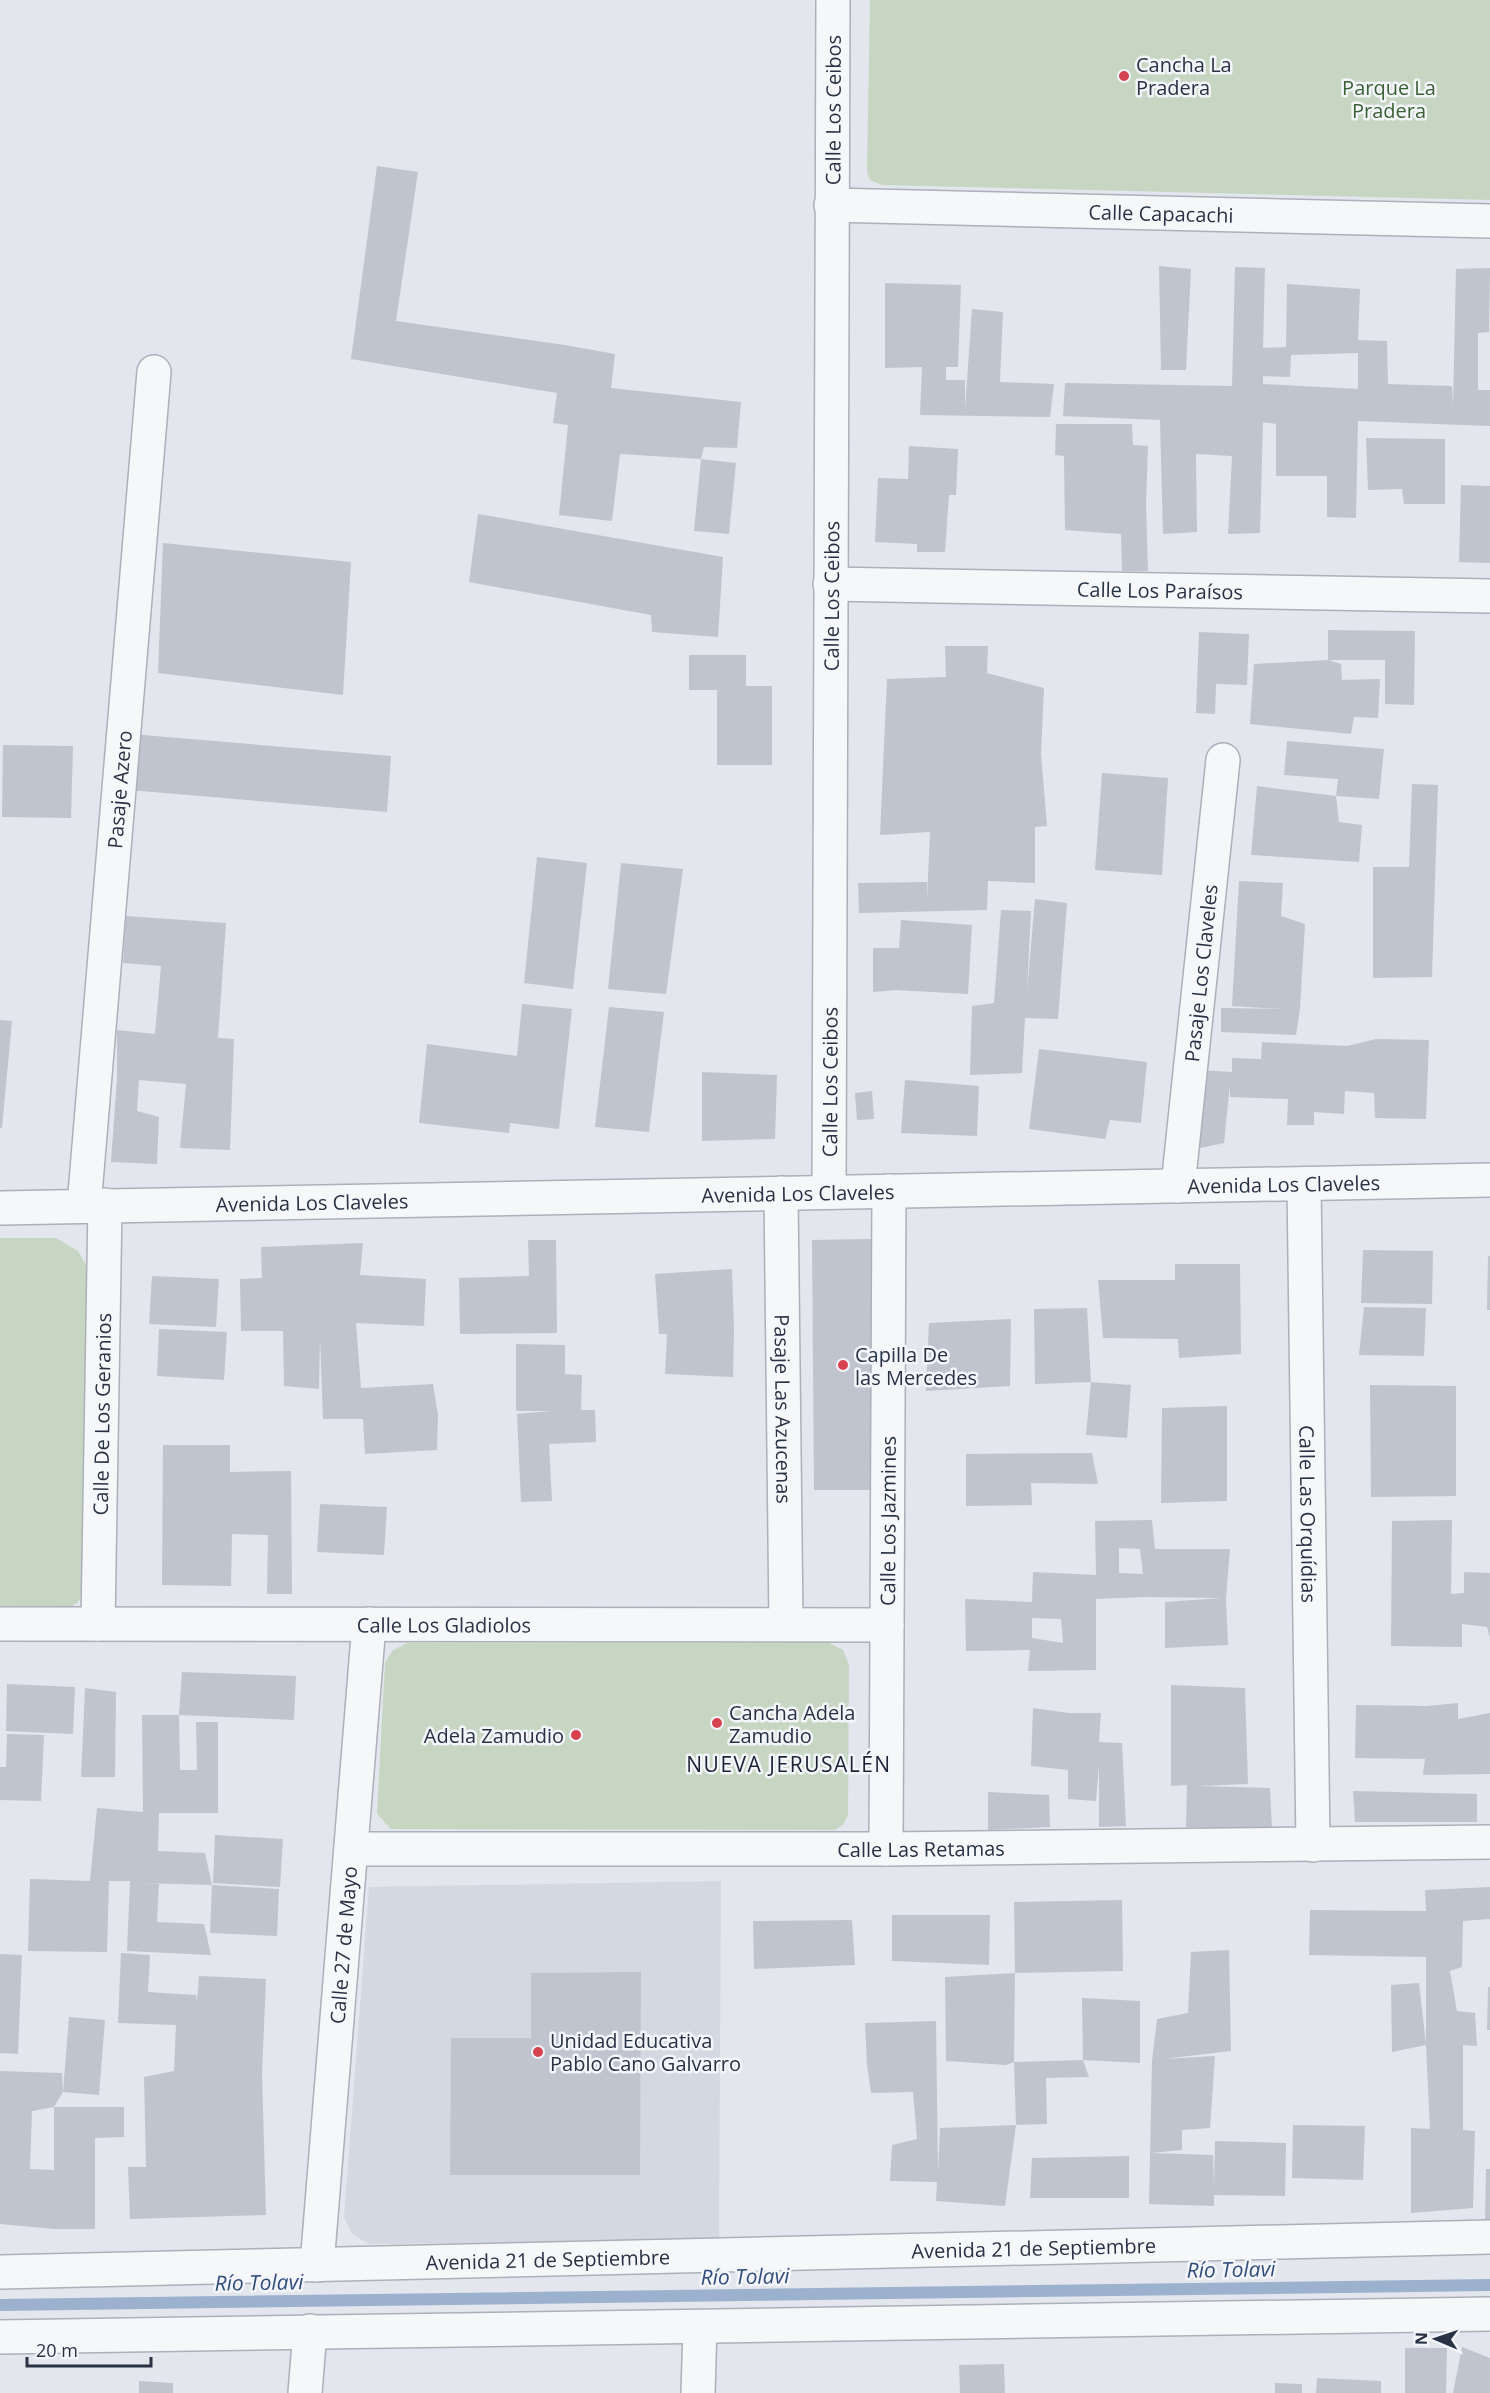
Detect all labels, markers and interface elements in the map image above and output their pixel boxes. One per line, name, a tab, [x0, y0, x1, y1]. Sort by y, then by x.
street label: Calle Los Ceibos	[819, 35, 846, 185]
place label: Cancha La Pradera	[1136, 51, 1232, 101]
marker: Cancha La Pradera	[1117, 69, 1131, 83]
park label: Parque La Pradera	[1342, 74, 1436, 124]
street label: Calle Capacachi	[1088, 198, 1234, 228]
street label: Calle Los Ceibos	[817, 521, 845, 671]
street label: Calle Los Paraísos	[1077, 575, 1243, 605]
street label: Pasaje Azero	[101, 729, 137, 850]
street label: Pasaje Los Claveles	[1178, 883, 1223, 1063]
street label: Calle Los Ceibos	[816, 1007, 843, 1157]
street label: Avenida Los Claveles	[1187, 1169, 1380, 1199]
street label: Avenida Los Claveles	[701, 1178, 895, 1208]
street label: Avenida Los Claveles	[215, 1187, 409, 1217]
street label: Calle De Los Geranios	[86, 1313, 117, 1515]
street label: Pasaje Las Azucenas	[769, 1314, 798, 1504]
place label: Capilla De las Mercedes	[855, 1341, 977, 1391]
marker: Capilla De las Mercedes	[836, 1358, 850, 1372]
street label: Calle Las Orquídias	[1294, 1425, 1323, 1603]
street label: Calle Los Jazmines	[874, 1436, 901, 1606]
street label: Calle Los Gladiolos	[357, 1611, 531, 1638]
place label: Cancha Adela Zamudio	[729, 1699, 855, 1749]
marker: Cancha Adela Zamudio	[710, 1716, 724, 1730]
place label: Adela Zamudio	[424, 1722, 564, 1749]
marker: Adela Zamudio	[569, 1728, 583, 1742]
district label: NUEVA JERUSALÉN	[686, 1750, 892, 1778]
street label: Calle Las Retamas	[837, 1834, 1005, 1863]
street label: Calle 27 de Mayo	[323, 1865, 363, 2025]
place label: Unidad Educativa Pablo Cano Galvarro	[550, 2027, 741, 2077]
marker: Unidad Educativa Pablo Cano Galvarro	[531, 2045, 545, 2059]
street label: Avenida 21 de Septiembre	[911, 2231, 1156, 2264]
street label: Avenida 21 de Septiembre	[425, 2243, 670, 2275]
water label: Río Tolavi	[1186, 2254, 1276, 2284]
water label: Río Tolavi	[700, 2261, 790, 2291]
water label: Río Tolavi	[214, 2267, 304, 2297]
north arrow	[1406, 2309, 1466, 2369]
scale bar	[27, 2330, 152, 2368]
text: N	[1410, 2332, 1432, 2345]
text: 20 m	[36, 2338, 78, 2362]

